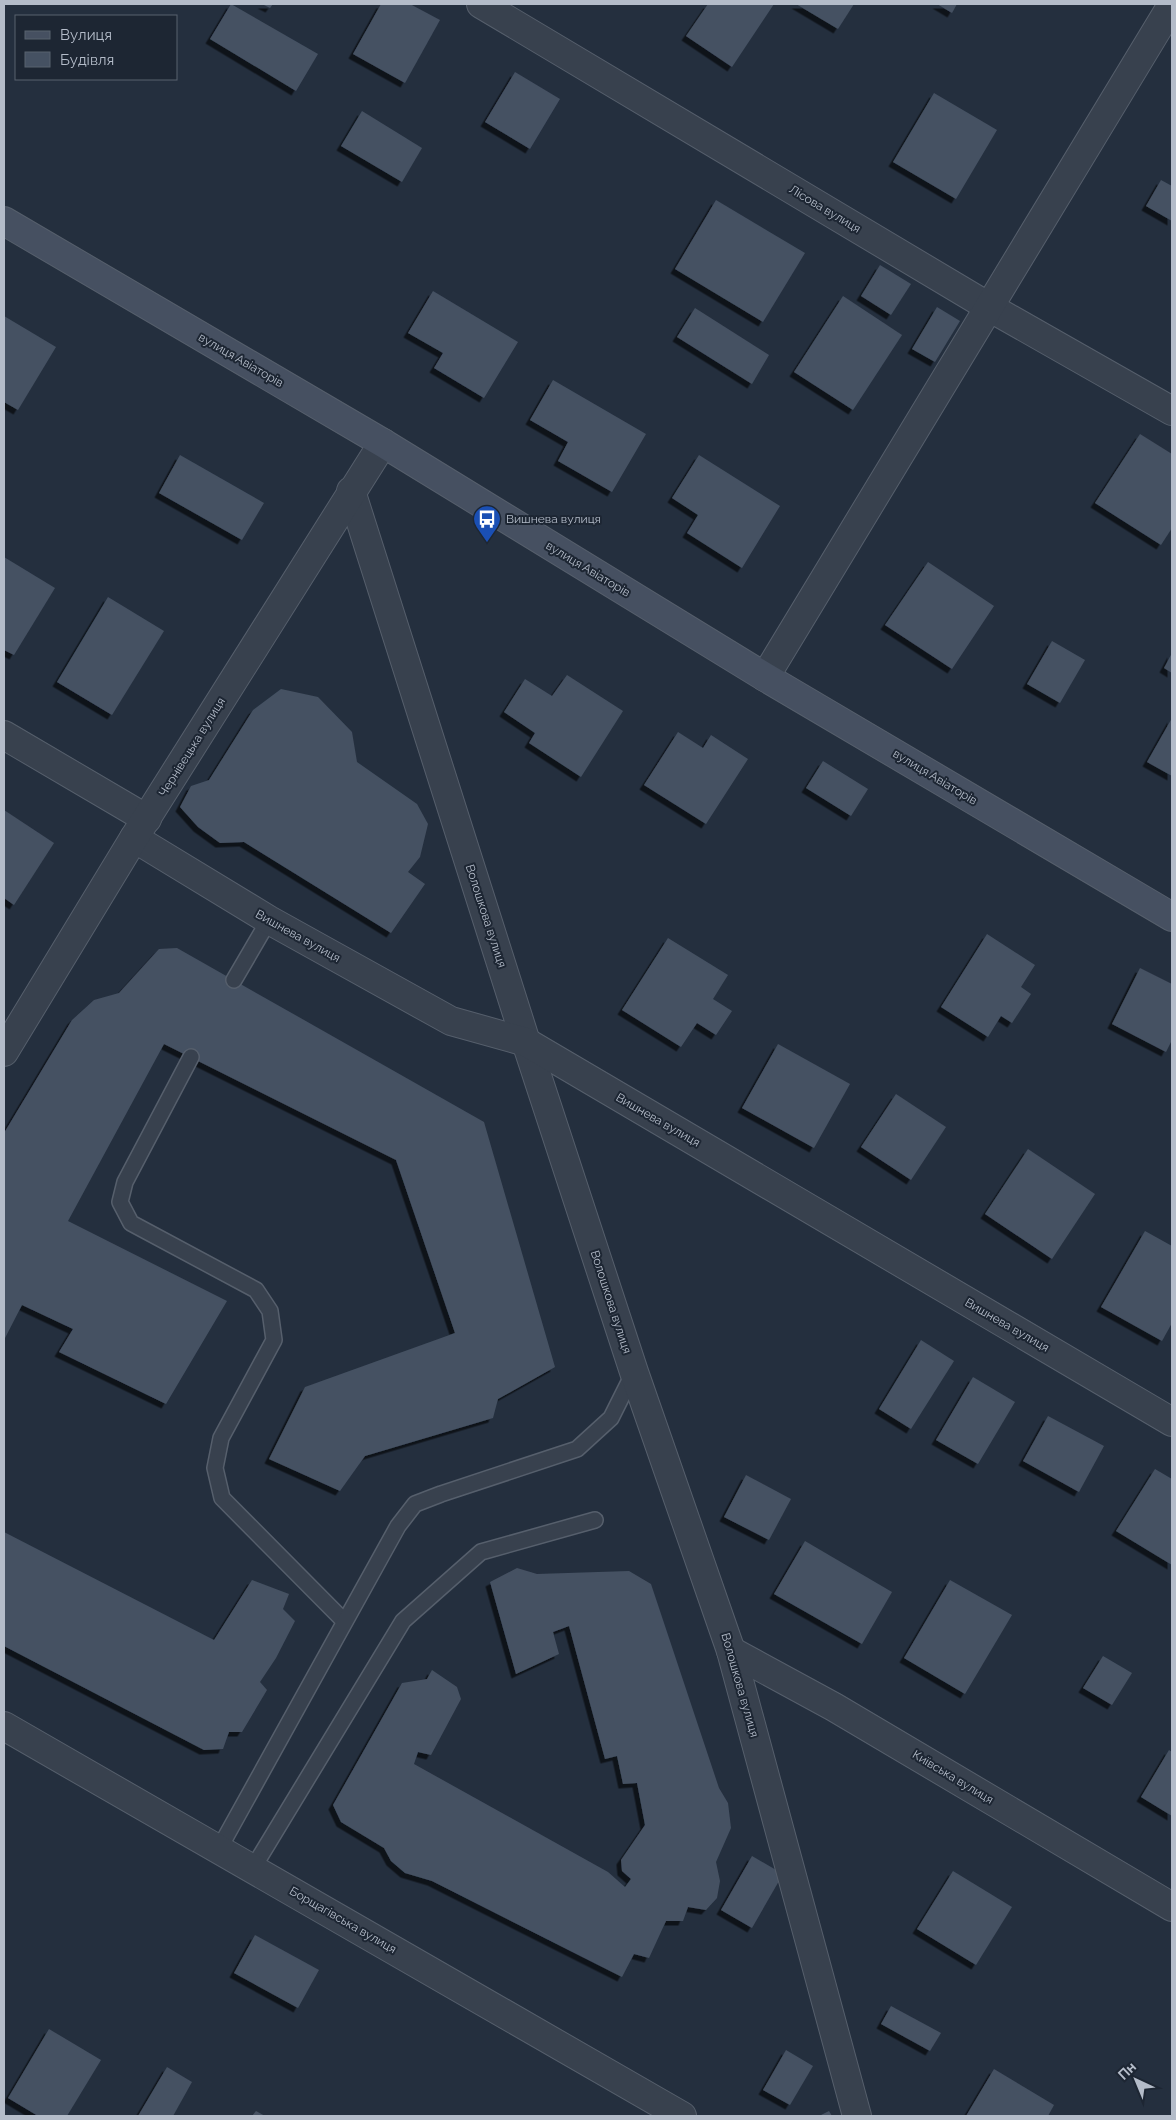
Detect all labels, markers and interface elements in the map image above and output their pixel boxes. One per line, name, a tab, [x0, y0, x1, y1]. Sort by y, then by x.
legend	[15, 15, 178, 80]
text: Вулиця	[60, 26, 112, 44]
text: Будівля	[60, 51, 114, 69]
street label: Лісова вулиця	[787, 182, 863, 236]
street label: вулиця Авіаторів	[196, 330, 286, 390]
bus stop icon: Вишнева вулиця	[472, 504, 502, 543]
place label: Вишнева вулиця	[506, 512, 601, 526]
street label: вулиця Авіаторів	[543, 538, 633, 600]
street label: Чернівецька вулиця	[156, 695, 228, 799]
street label: вулиця Авіаторів	[890, 746, 980, 808]
street label: Волошкова вулиця	[463, 863, 509, 969]
street label: Вишнева вулиця	[253, 907, 343, 965]
street label: Вишнева вулиця	[613, 1090, 703, 1150]
street label: Волошкова вулиця	[588, 1249, 634, 1355]
street label: Вишнева вулиця	[962, 1295, 1052, 1355]
street label: Волошкова вулиця	[718, 1631, 762, 1739]
street label: Київська вулиця	[910, 1747, 996, 1807]
street label: Борщагівська вулиця	[287, 1884, 399, 1956]
north arrow	[1111, 2055, 1161, 2105]
text: Пн	[1115, 2058, 1139, 2083]

